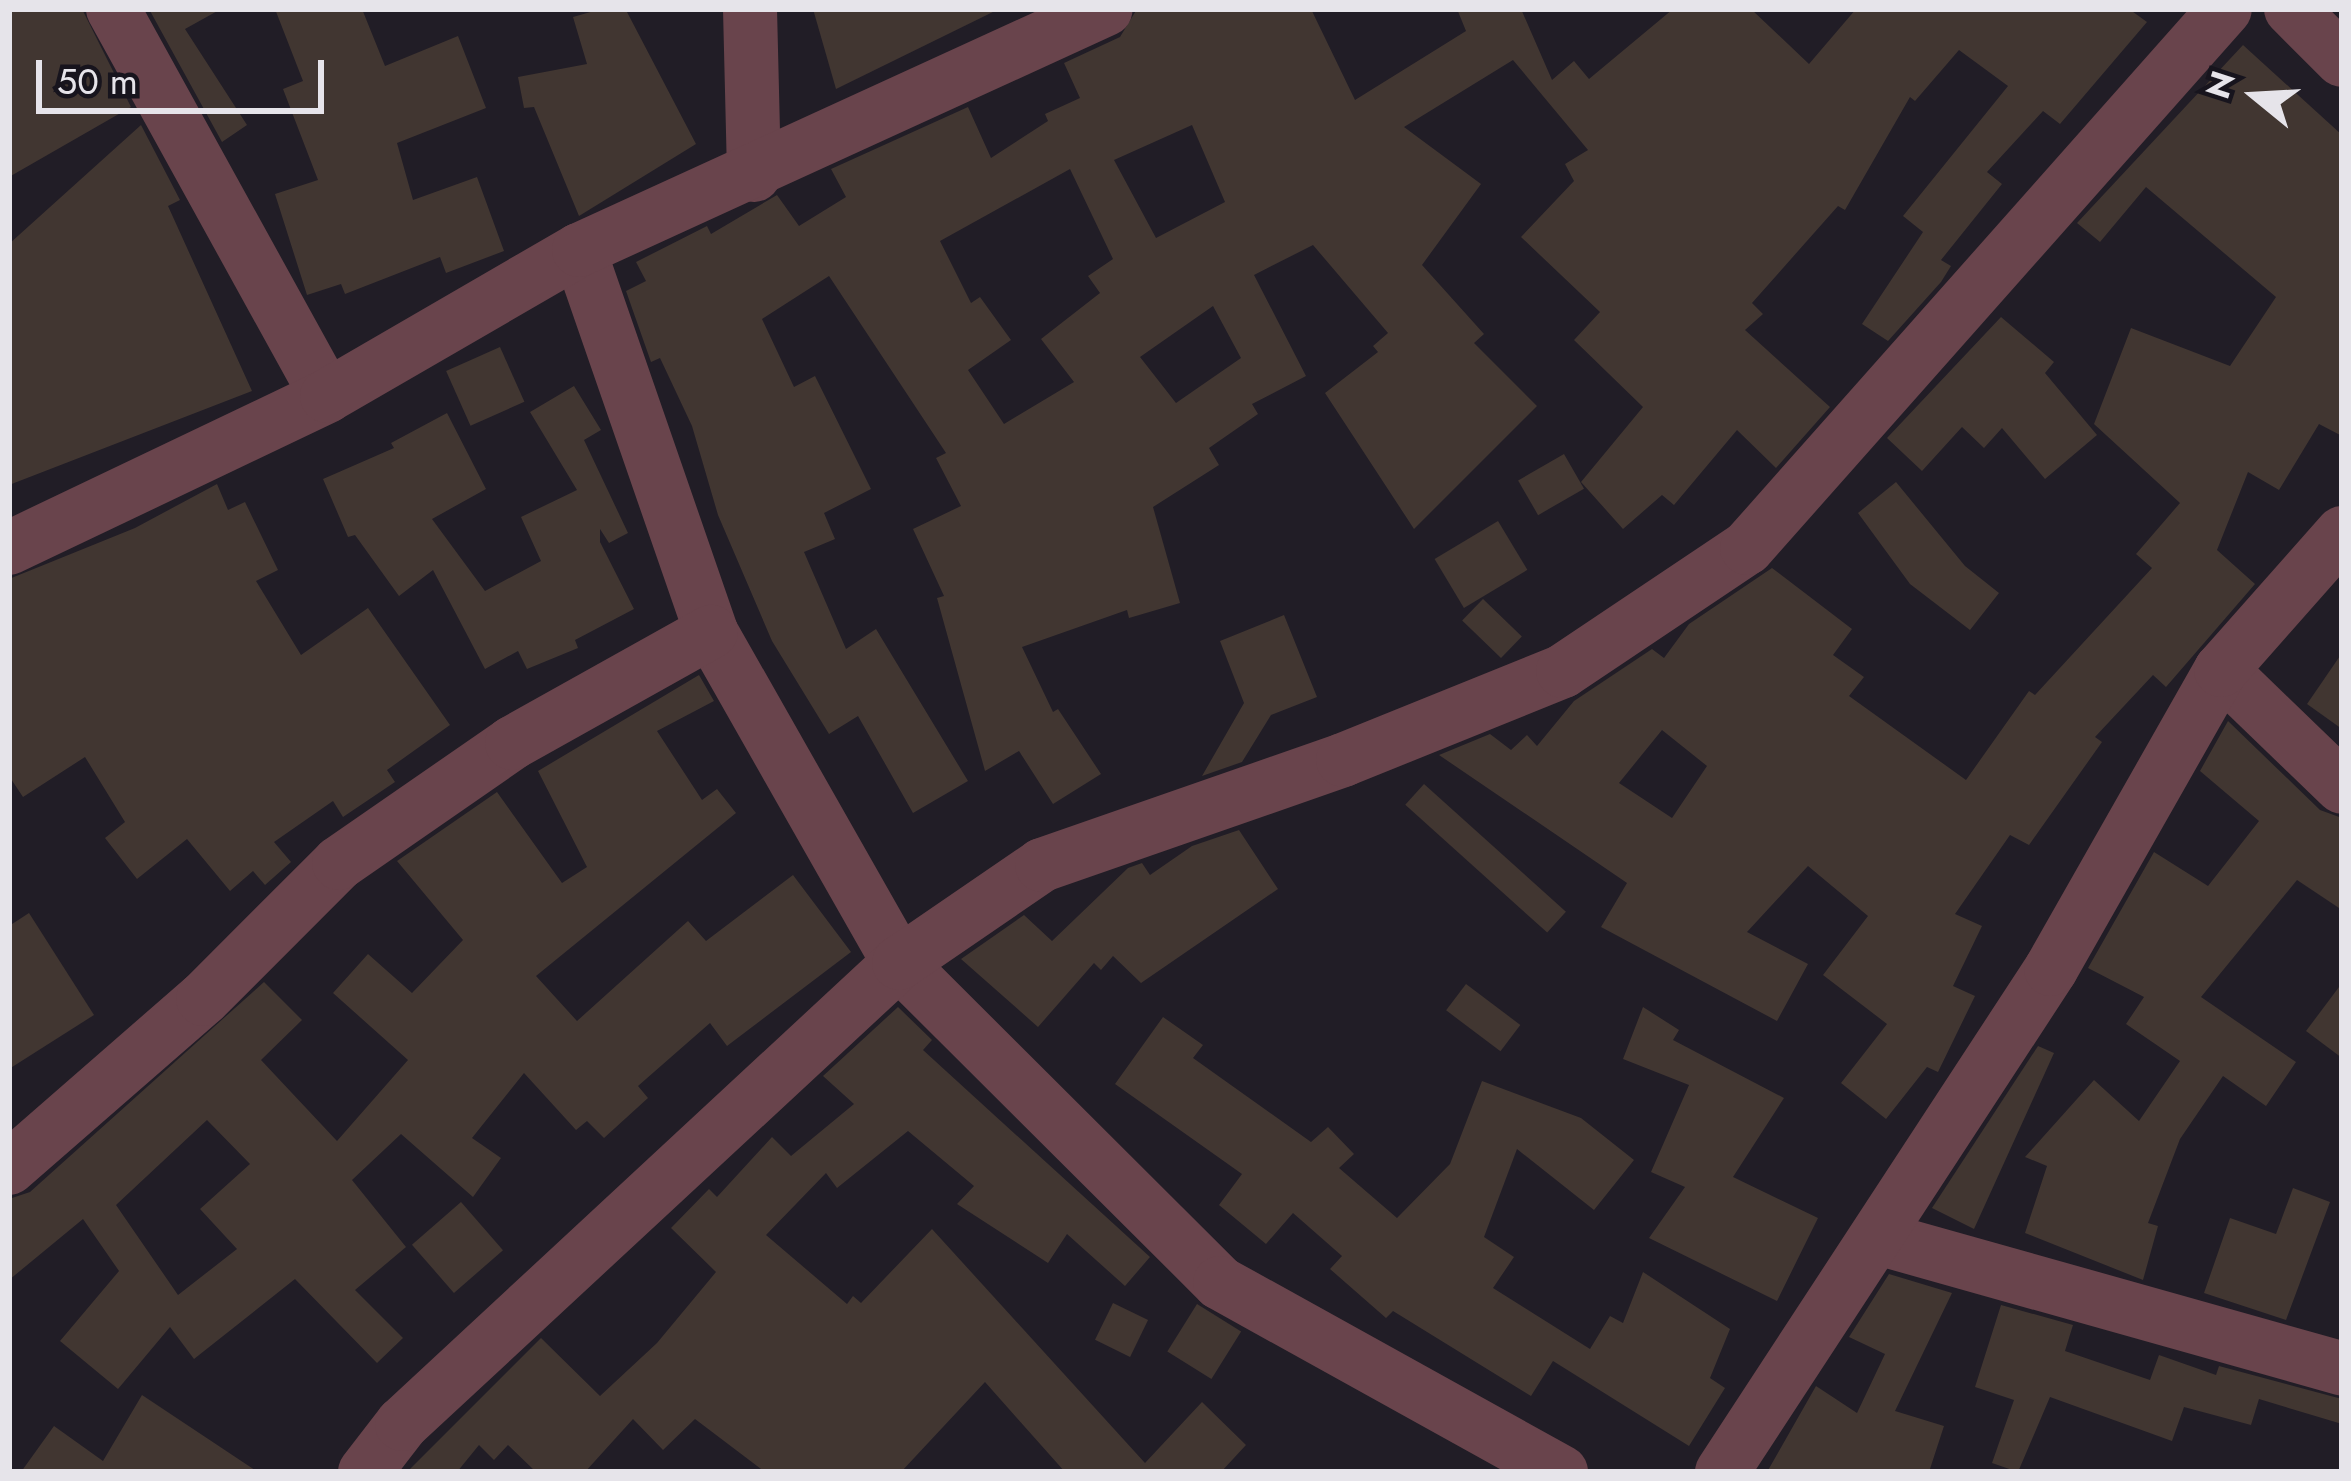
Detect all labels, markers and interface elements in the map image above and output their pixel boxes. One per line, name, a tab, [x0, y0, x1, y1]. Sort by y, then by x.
scale bar	[42, 36, 330, 110]
north arrow	[2195, 36, 2315, 156]
text: 50 m	[57, 55, 138, 107]
text: N	[2194, 65, 2247, 104]

